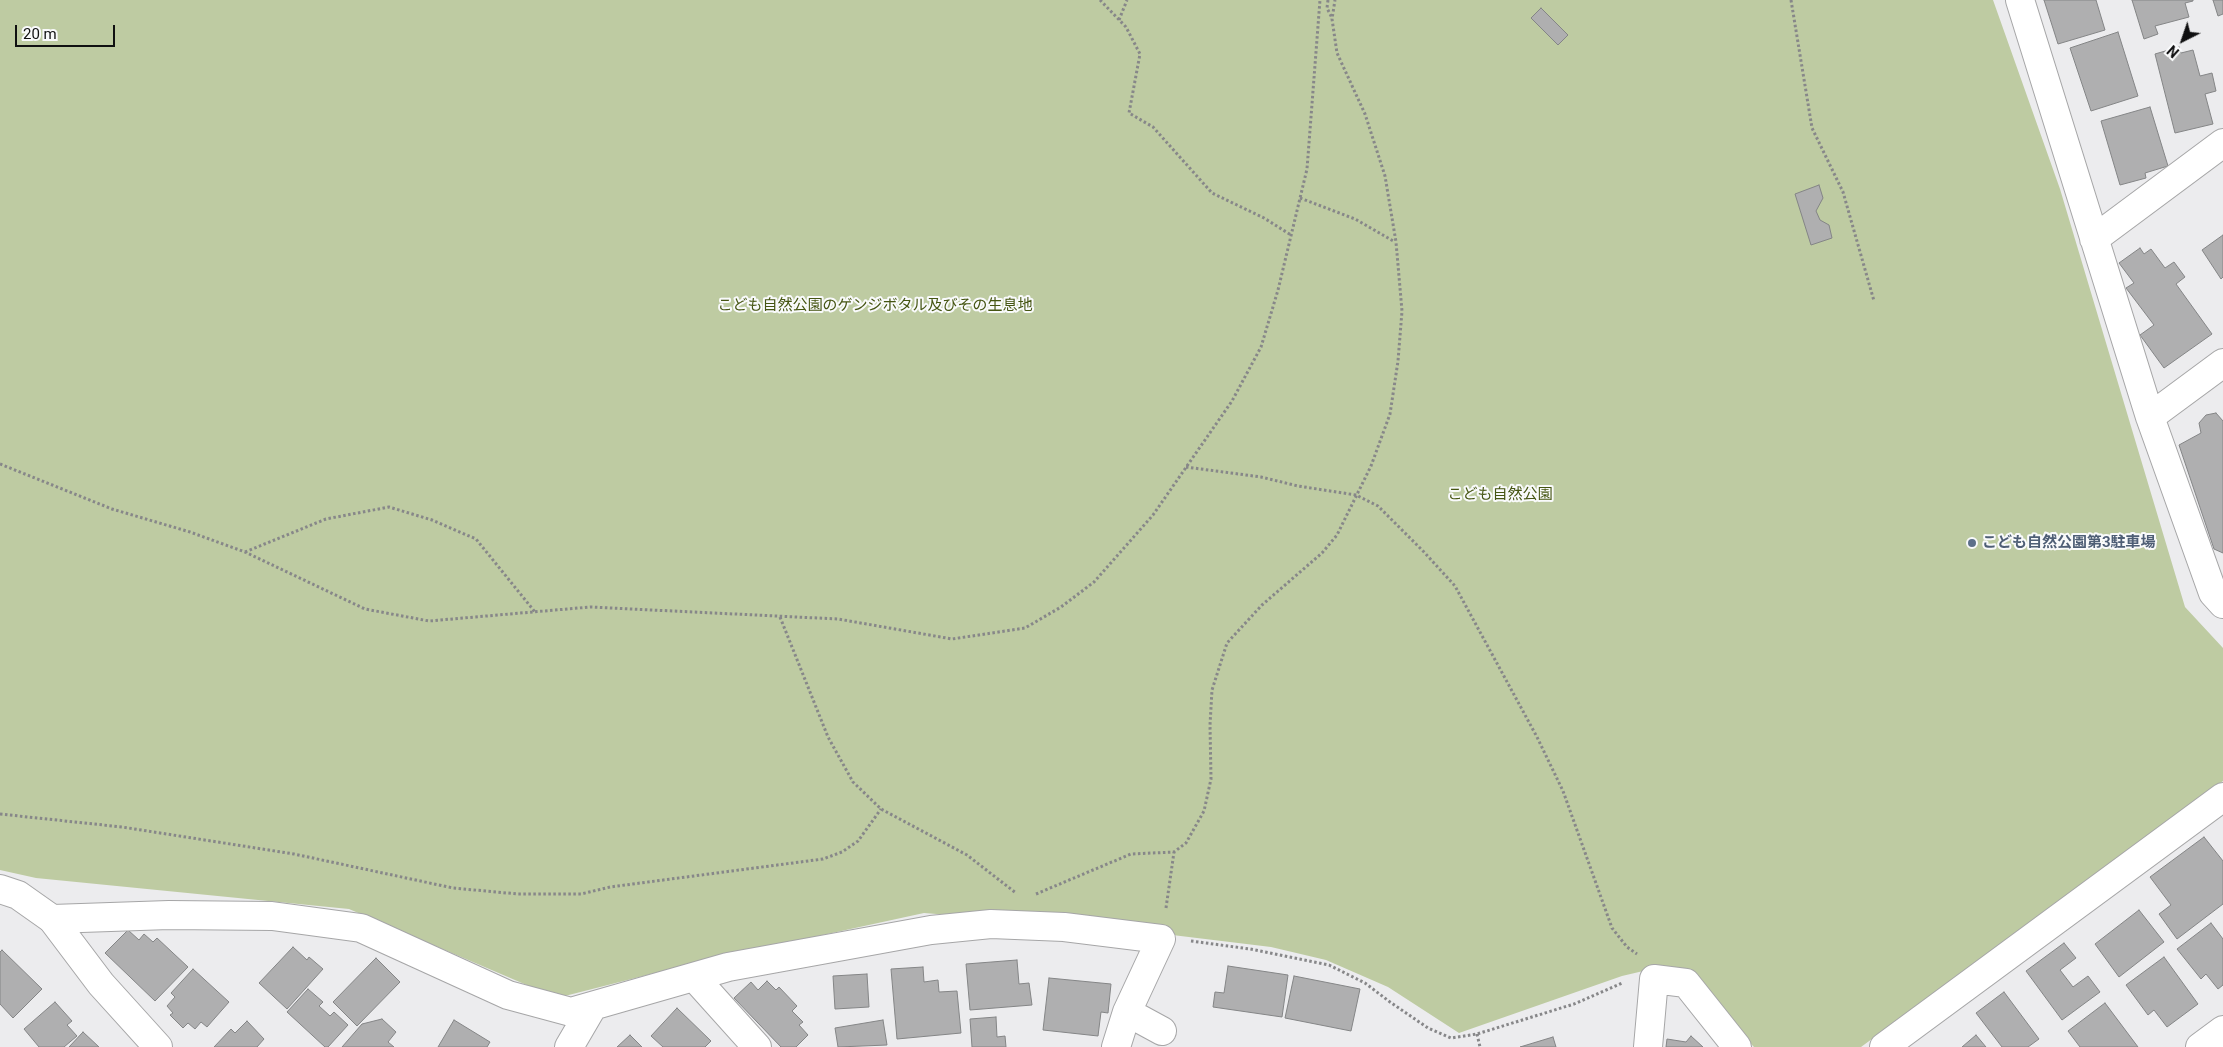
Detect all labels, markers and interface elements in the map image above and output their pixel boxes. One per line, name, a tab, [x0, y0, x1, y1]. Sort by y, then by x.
scale bar	[18, 15, 118, 47]
north arrow	[2158, 15, 2208, 65]
text: 20 m	[23, 25, 57, 43]
text: N	[2164, 42, 2182, 61]
park label: こども自然公園のゲンジボタル及びその生息地	[718, 297, 1032, 315]
park label: こども自然公園	[1448, 486, 1552, 504]
place label: こども自然公園第3駐車場	[1982, 534, 2156, 552]
marker: こども自然公園第3駐車場	[1966, 537, 1978, 549]

